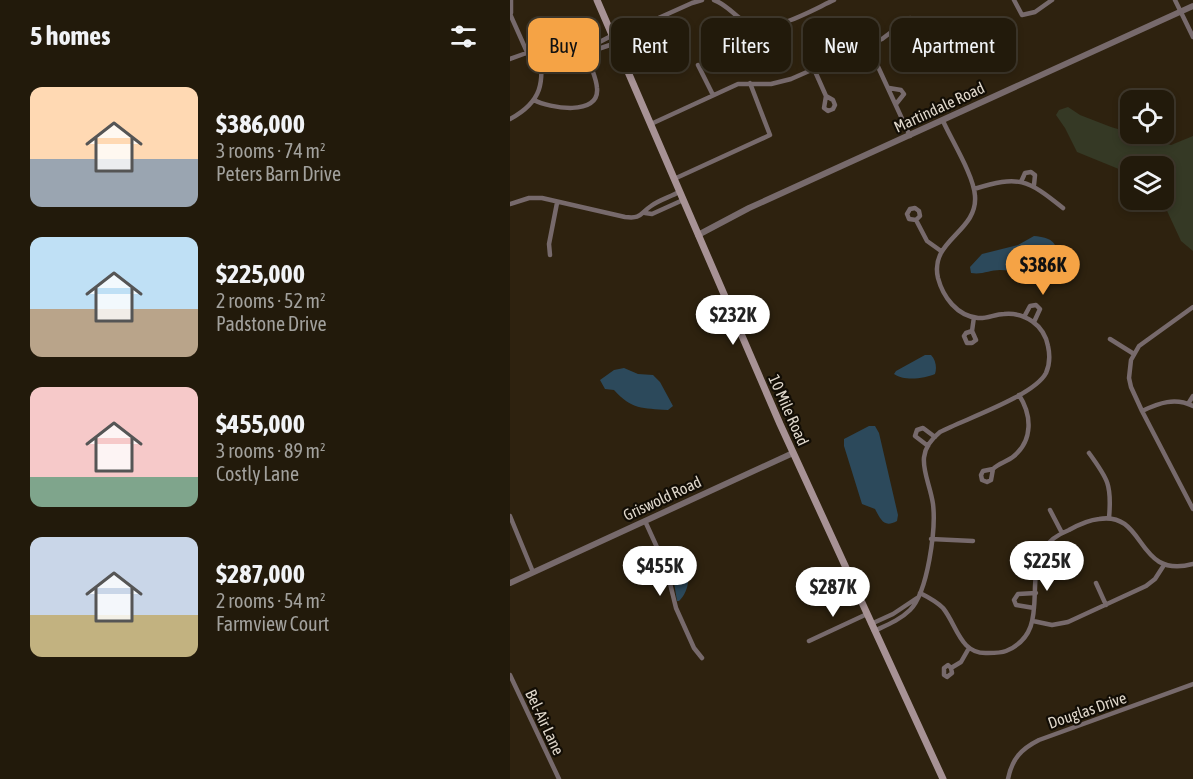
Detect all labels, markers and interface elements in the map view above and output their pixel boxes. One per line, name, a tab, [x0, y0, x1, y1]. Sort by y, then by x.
chip: Buy	[528, 18, 599, 72]
chip: Rent	[611, 18, 689, 72]
chip: Filters	[701, 18, 791, 72]
chip: New	[803, 18, 879, 72]
chip: Apartment	[891, 18, 1016, 72]
icon: filters	[447, 20, 480, 53]
text: 5 homes	[30, 21, 110, 51]
street label: Martindale Road	[891, 78, 987, 136]
map controls	[1120, 90, 1174, 210]
button: locate	[1120, 90, 1174, 144]
text: $386,000	[216, 109, 305, 139]
icon: home	[78, 111, 150, 183]
text: 3 rooms · 74 m²	[216, 139, 326, 162]
button: layers	[1120, 156, 1174, 210]
text: Peters Barn Drive	[216, 162, 341, 185]
pin: $386K	[1001, 245, 1085, 296]
text: $386K	[1020, 253, 1066, 276]
text: $225,000	[216, 259, 305, 289]
icon: home	[78, 261, 150, 333]
text: 2 rooms · 52 m²	[216, 289, 326, 312]
pin: $232K	[691, 295, 775, 346]
text: $232K	[710, 303, 756, 326]
text: Padstone Drive	[216, 312, 327, 335]
street label: 10 Mile Road	[765, 372, 813, 448]
text: $455,000	[216, 409, 305, 439]
icon: home	[78, 411, 150, 483]
text: 3 rooms · 89 m²	[216, 439, 326, 462]
text: Costly Lane	[216, 462, 299, 485]
street label: Griswold Road	[620, 472, 704, 524]
pin: $225K	[1005, 541, 1089, 592]
pin: $455K	[618, 546, 702, 597]
text: $225K	[1024, 549, 1070, 572]
text: $455K	[637, 554, 683, 577]
text: $287,000	[216, 559, 305, 589]
icon: home	[78, 561, 150, 633]
pin: $287K	[791, 567, 875, 618]
text: $287K	[810, 575, 856, 598]
text: 2 rooms · 54 m²	[216, 589, 326, 612]
text: Farmview Court	[216, 612, 329, 635]
street label: Bel-Air Lane	[522, 686, 568, 758]
street label: Douglas Drive	[1045, 688, 1129, 733]

